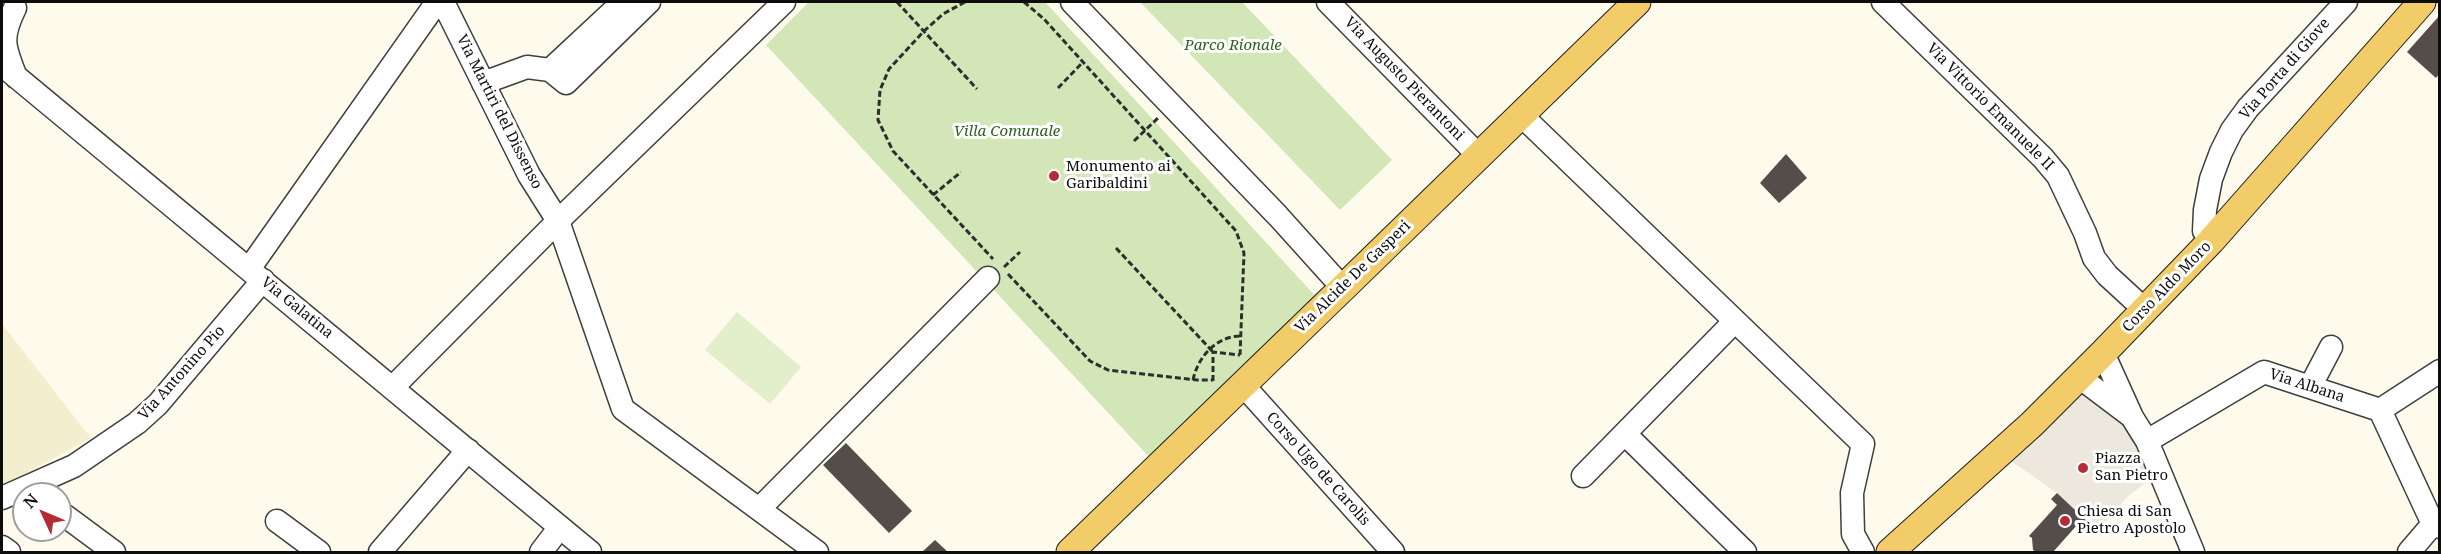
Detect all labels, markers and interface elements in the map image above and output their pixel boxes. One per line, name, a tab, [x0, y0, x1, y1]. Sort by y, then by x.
street label: Via Augusto Pierantoni	[1340, 14, 1468, 144]
street label: Via Porta di Giove	[2236, 15, 2334, 123]
street label: Via Martiri del Dissenso	[452, 32, 546, 192]
park label: Parco Rionale	[1184, 37, 1282, 55]
street label: Via Vittorio Emanuele II	[1923, 40, 2057, 174]
park label: Villa Comunale	[954, 123, 1060, 141]
place label: Monumento ai Garibaldini	[1066, 158, 1171, 193]
marker: Monumento ai Garibaldini	[1047, 169, 1061, 183]
street label: Via Alcide De Gasperi	[1291, 217, 1415, 337]
street label: Corso Aldo Moro	[2119, 238, 2215, 336]
street label: Via Galatina	[257, 273, 337, 343]
street label: Via Antonino Pio	[135, 322, 229, 424]
street label: Via Albana	[2267, 365, 2347, 407]
street label: Corso Ugo de Carolis	[1262, 409, 1374, 529]
place label: Piazza San Pietro	[2095, 450, 2168, 485]
marker: Piazza San Pietro	[2076, 461, 2090, 475]
north arrow	[12, 482, 72, 542]
text: N	[18, 489, 43, 513]
place label: Chiesa di San Pietro Apostolo	[2077, 503, 2186, 538]
marker: Chiesa di San Pietro Apostolo	[2058, 514, 2072, 528]

